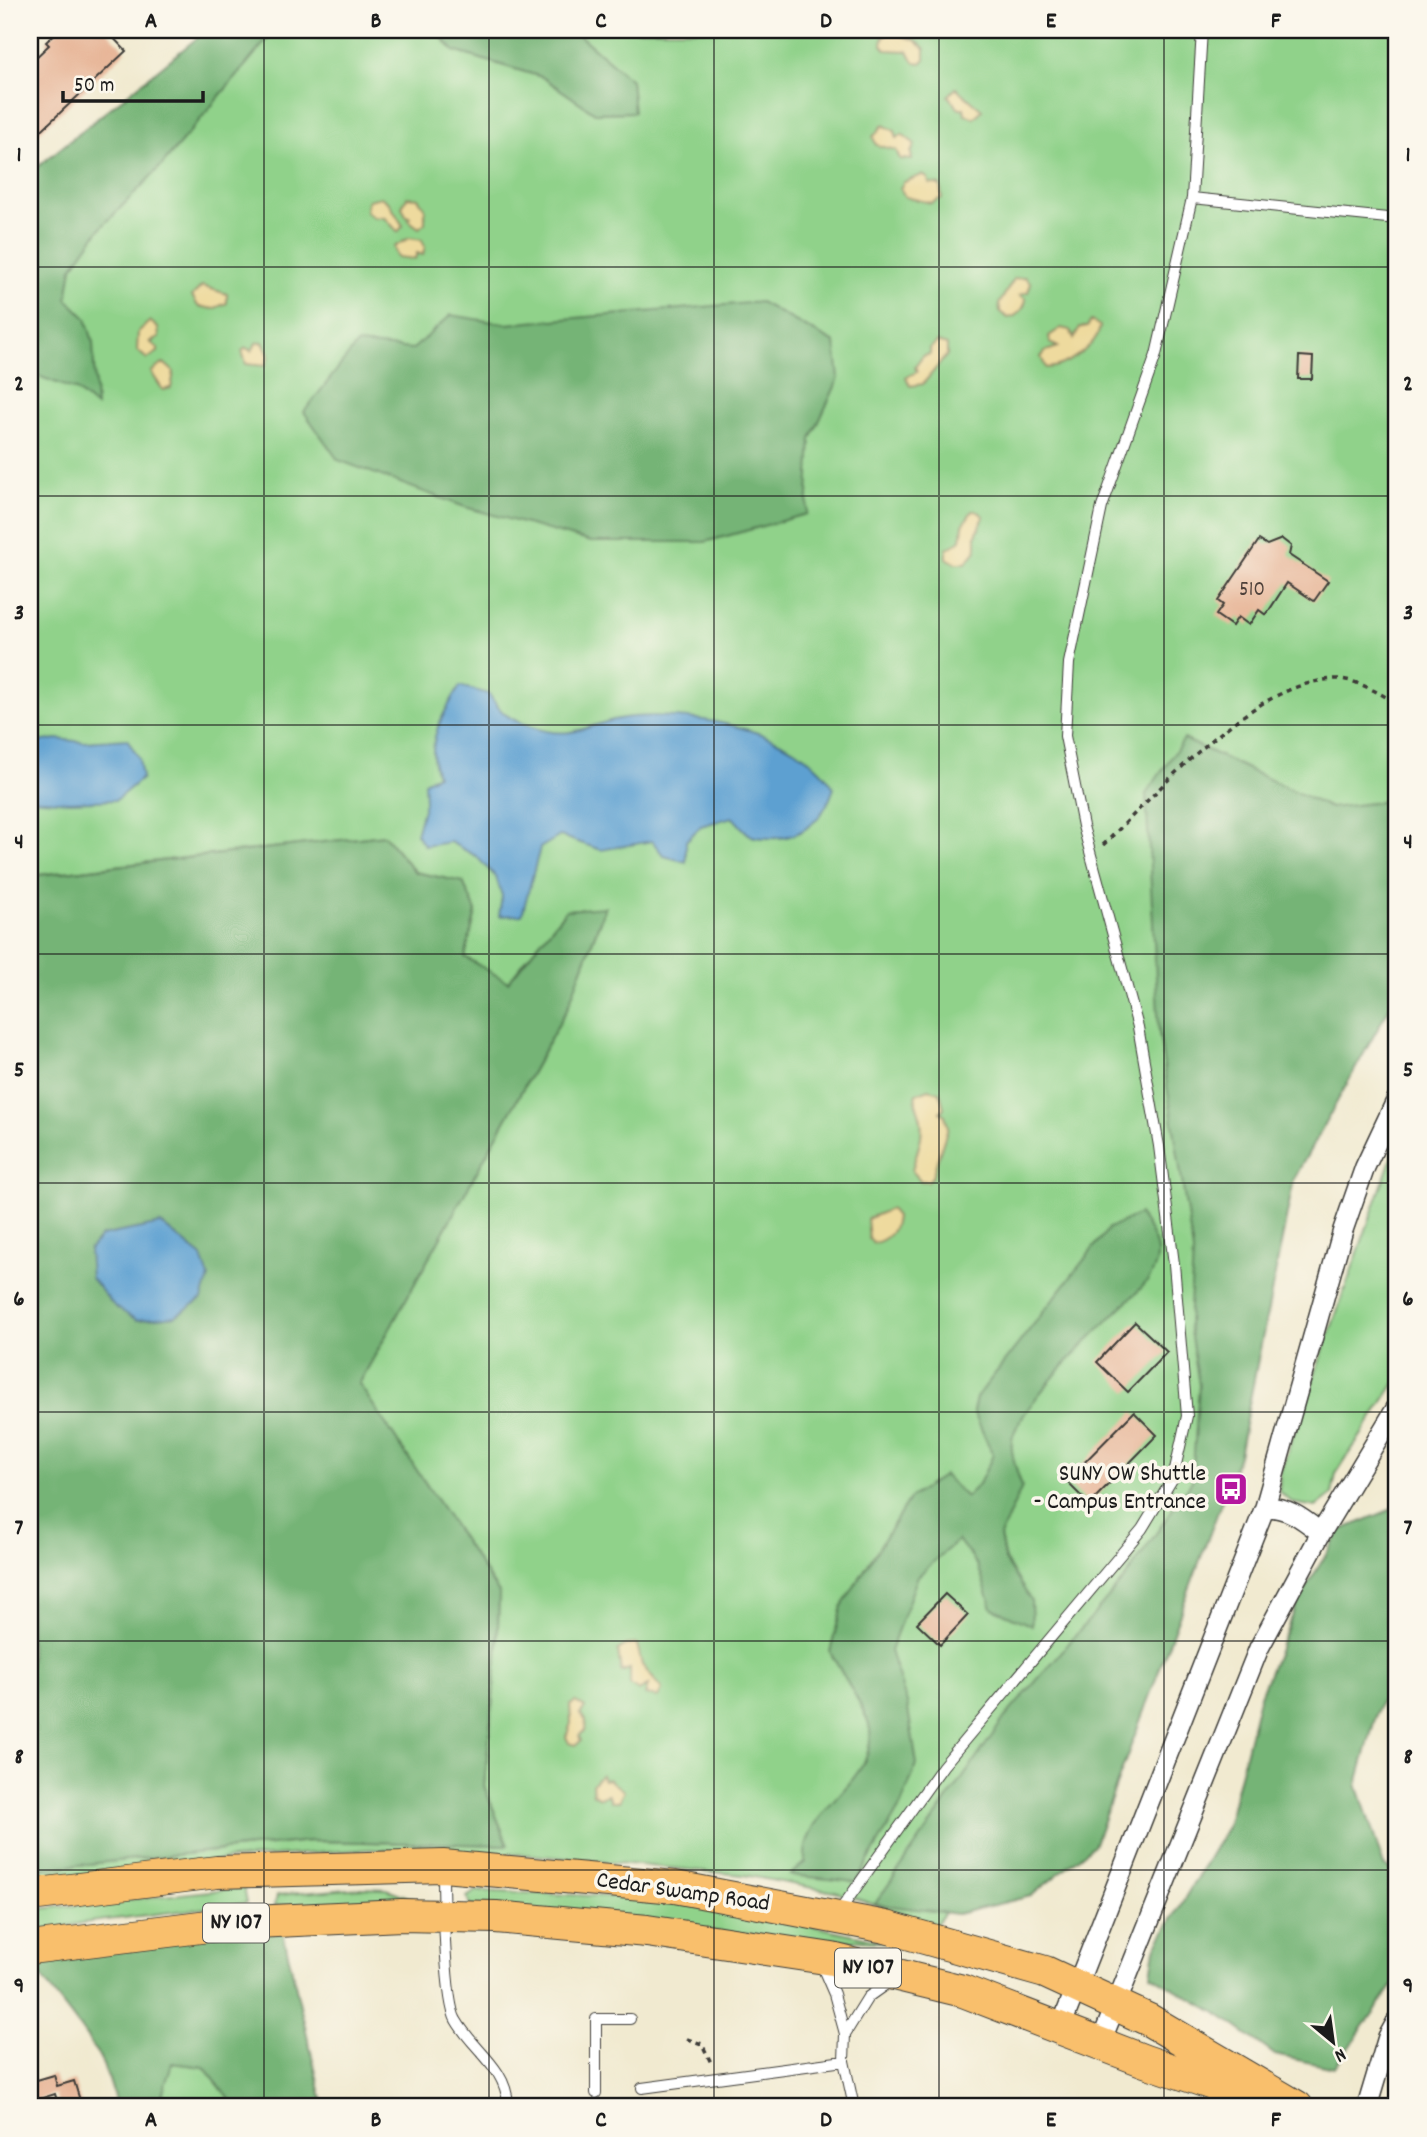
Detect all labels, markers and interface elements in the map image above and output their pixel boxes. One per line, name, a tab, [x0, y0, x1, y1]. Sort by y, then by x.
text: A	[145, 6, 157, 39]
text: B	[371, 6, 382, 39]
text: C	[595, 6, 607, 39]
text: D	[820, 6, 832, 39]
text: E	[1046, 6, 1057, 39]
text: F	[1271, 6, 1282, 39]
scale bar	[63, 60, 203, 104]
text: 50 m	[74, 72, 114, 102]
text: 1	[16, 140, 22, 173]
text: 1	[1405, 140, 1411, 173]
text: 2	[14, 369, 24, 402]
text: 2	[1403, 369, 1413, 402]
house number: 510	[1239, 576, 1265, 606]
text: 3	[14, 598, 24, 631]
text: 3	[1403, 598, 1413, 631]
text: 4	[14, 827, 24, 860]
text: 4	[1403, 827, 1413, 860]
text: 5	[14, 1055, 24, 1088]
text: 5	[1403, 1055, 1413, 1088]
text: 6	[13, 1284, 25, 1317]
text: 6	[1402, 1284, 1414, 1317]
place label: SUNY OW Shuttle - Campus Entrance	[1033, 1458, 1206, 1520]
bus stop icon: SUNY OW Shuttle - Campus Entrance	[1212, 1470, 1250, 1508]
text: 7	[15, 1513, 24, 1546]
text: 7	[1404, 1513, 1413, 1546]
text: 8	[14, 1742, 24, 1775]
text: 8	[1403, 1742, 1413, 1775]
street label: Cedar Swamp Road	[594, 1864, 772, 1922]
road number: NY 107	[203, 1904, 269, 1942]
road number: NY 107	[835, 1949, 901, 1988]
text: 9	[14, 1971, 24, 2004]
text: 9	[1403, 1971, 1413, 2004]
north arrow	[1298, 2008, 1368, 2078]
text: N	[1329, 2040, 1350, 2068]
text: A	[145, 2105, 157, 2137]
text: B	[371, 2105, 382, 2137]
text: C	[595, 2105, 607, 2137]
text: D	[820, 2105, 832, 2137]
text: E	[1046, 2105, 1057, 2137]
text: F	[1271, 2105, 1282, 2137]

